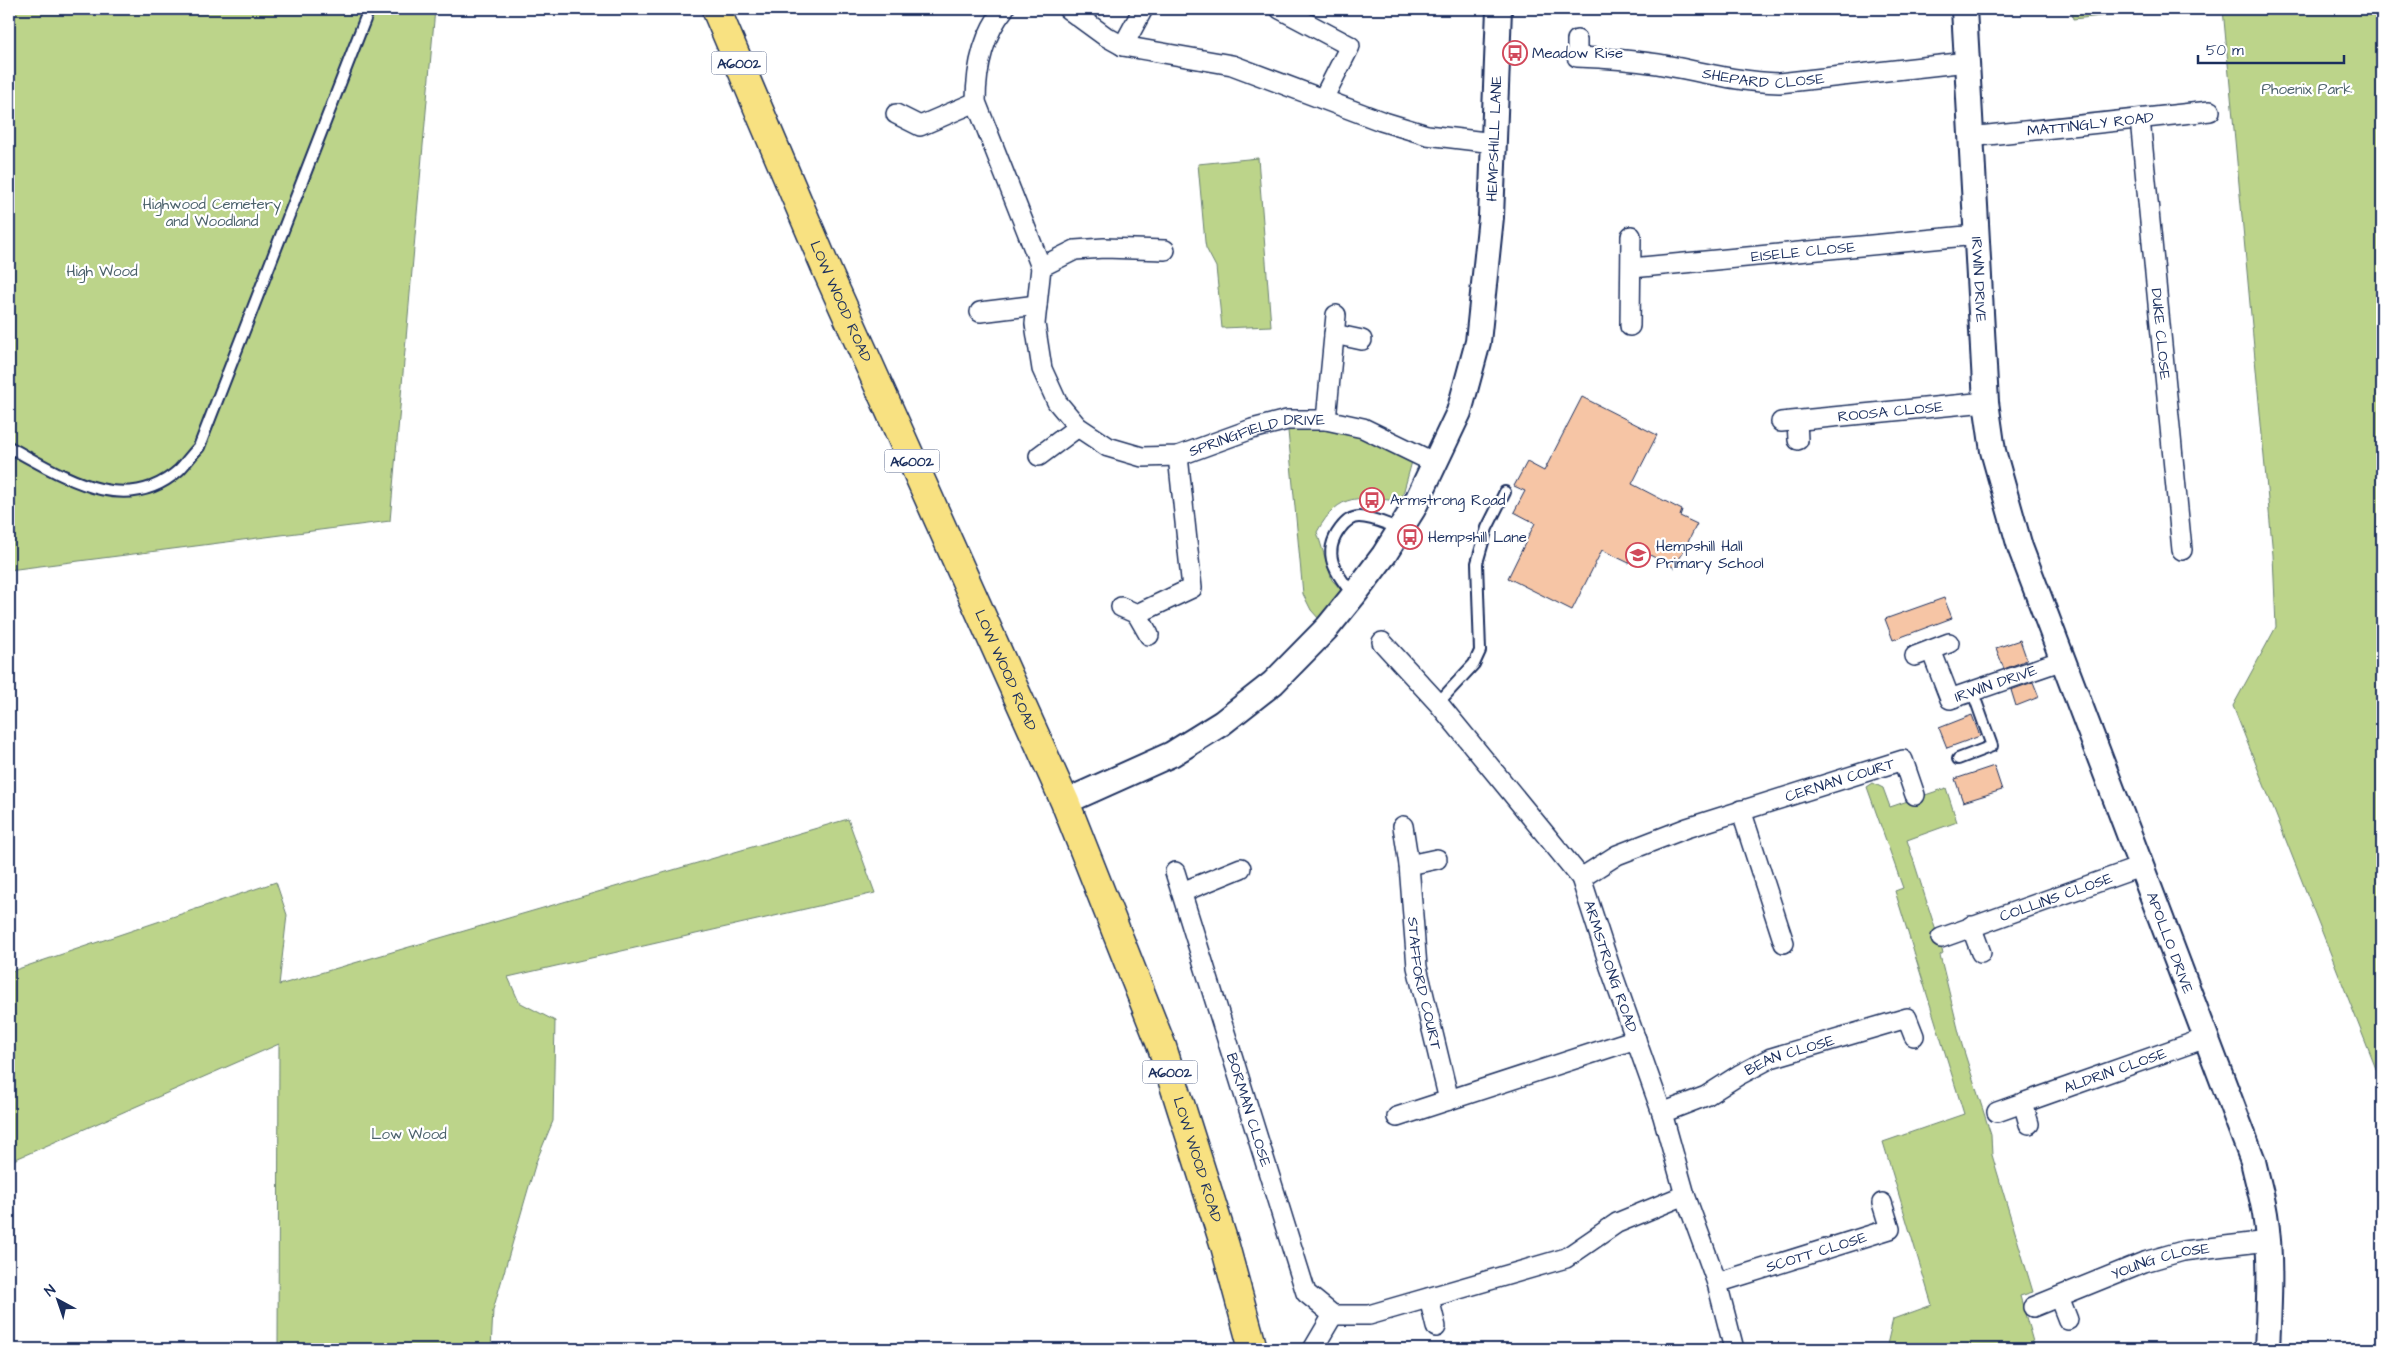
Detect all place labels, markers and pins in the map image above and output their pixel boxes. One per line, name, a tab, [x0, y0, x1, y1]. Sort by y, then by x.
bus stop icon: Meadow Rise	[1502, 40, 1528, 66]
place label: Meadow Rise	[1532, 43, 1623, 64]
bus stop icon: Armstrong Road	[1359, 487, 1385, 513]
place label: Armstrong Road	[1390, 490, 1506, 512]
bus stop icon: Hempshill Lane	[1397, 524, 1423, 550]
place label: Hempshill Lane	[1428, 527, 1527, 548]
place label: Hempshill Hall Primary School	[1656, 536, 1764, 575]
school or university icon: Hempshill Hall Primary School	[1625, 542, 1651, 568]

